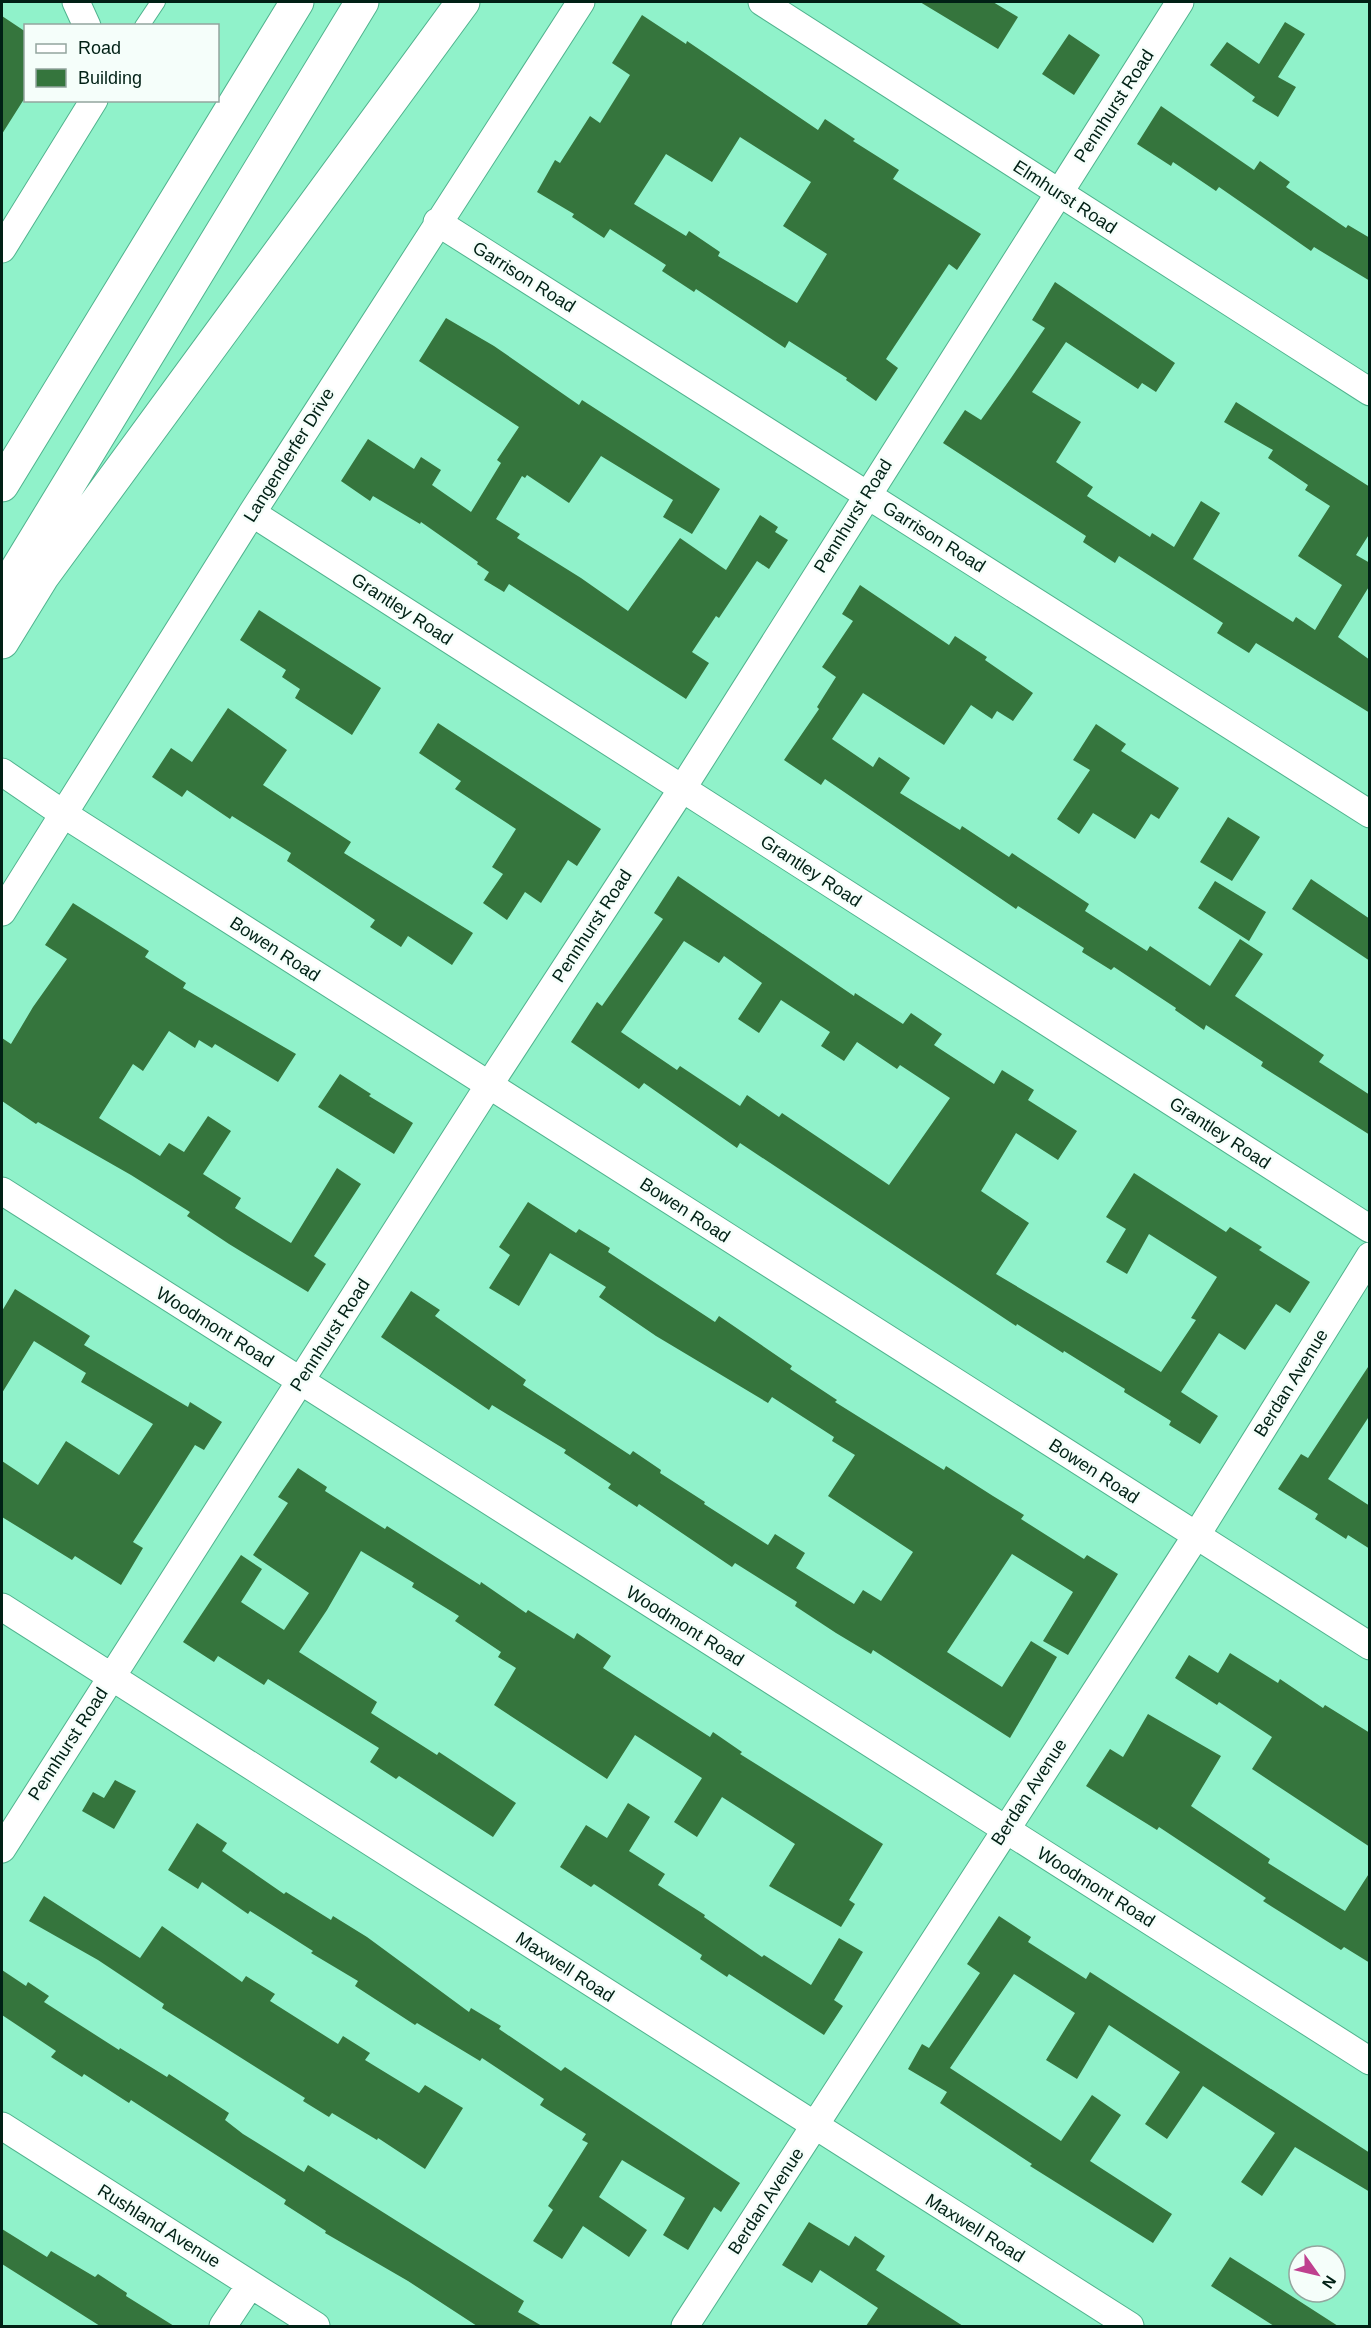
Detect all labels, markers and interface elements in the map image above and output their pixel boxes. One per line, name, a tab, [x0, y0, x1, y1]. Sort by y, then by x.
legend	[24, 24, 219, 102]
text: Road	[78, 38, 121, 58]
street label: Pennhurst Road	[1070, 46, 1158, 166]
text: Building	[78, 68, 142, 88]
street label: Elmhurst Road	[1010, 156, 1120, 238]
street label: Garrison Road	[469, 238, 579, 316]
street label: Langenderfer Drive	[240, 384, 338, 526]
street label: Pennhurst Road	[810, 456, 896, 576]
street label: Garrison Road	[879, 498, 989, 576]
street label: Grantley Road	[348, 569, 456, 649]
street label: Grantley Road	[757, 831, 865, 911]
street label: Pennhurst Road	[548, 866, 636, 986]
street label: Bowen Road	[226, 913, 324, 985]
street label: Grantley Road	[1166, 1093, 1274, 1173]
street label: Bowen Road	[636, 1174, 734, 1246]
street label: Pennhurst Road	[286, 1275, 374, 1395]
street label: Woodmont Road	[153, 1283, 277, 1371]
street label: Berdan Avenue	[1250, 1326, 1332, 1440]
street label: Bowen Road	[1045, 1435, 1143, 1507]
street label: Woodmont Road	[623, 1582, 747, 1670]
street label: Pennhurst Road	[24, 1684, 112, 1804]
street label: Berdan Avenue	[987, 1735, 1071, 1849]
street label: Woodmont Road	[1034, 1843, 1158, 1931]
street label: Maxwell Road	[512, 1928, 618, 2006]
street label: Berdan Avenue	[724, 2144, 808, 2258]
street label: Rushland Avenue	[94, 2180, 224, 2272]
street label: Maxwell Road	[922, 2190, 1028, 2266]
north arrow	[1287, 2244, 1347, 2304]
text: N	[1319, 2273, 1339, 2292]

